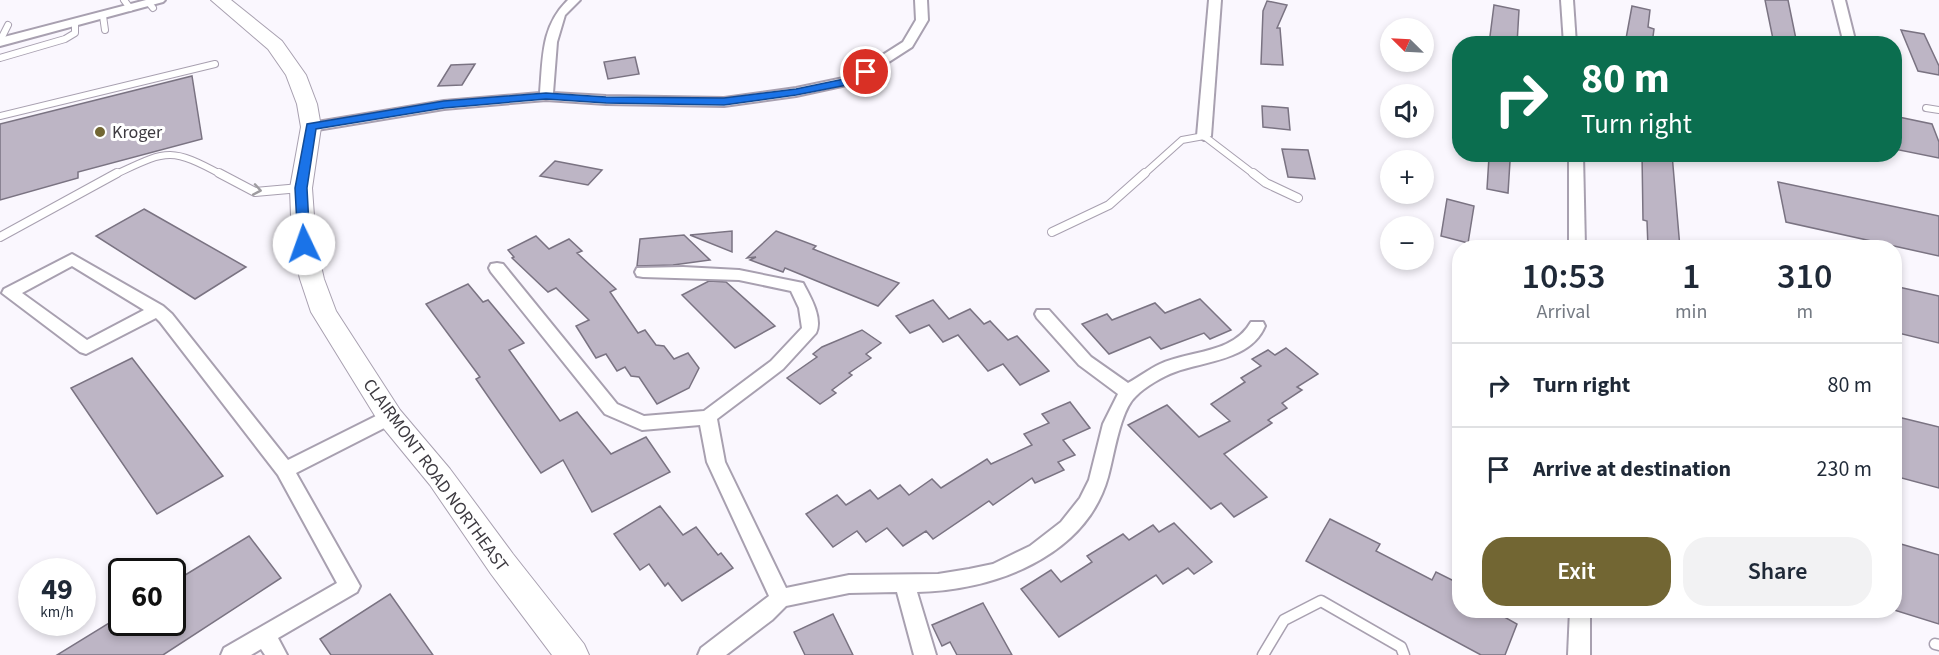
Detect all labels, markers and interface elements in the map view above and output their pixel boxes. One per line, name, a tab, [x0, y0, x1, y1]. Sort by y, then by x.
north arrow	[1380, 18, 1434, 72]
map controls	[1380, 18, 1434, 270]
pin	[840, 46, 891, 97]
text: 80 m	[1581, 49, 1670, 109]
icon: arrive	[849, 55, 882, 88]
icon: right	[1482, 60, 1560, 138]
button: sound	[1380, 84, 1434, 138]
text: Turn right	[1581, 105, 1692, 144]
place label: Kroger	[112, 120, 163, 145]
marker: Kroger	[93, 125, 107, 139]
button: +	[1380, 150, 1434, 204]
one-way arrow	[252, 183, 262, 196]
position arrow	[272, 212, 336, 276]
button: −	[1380, 216, 1434, 270]
text: 10:53	[1522, 251, 1605, 302]
text: 1	[1682, 251, 1700, 302]
text: 310	[1777, 251, 1832, 302]
text: Arrival	[1537, 298, 1590, 326]
text: min	[1675, 298, 1707, 326]
text: m	[1796, 298, 1813, 326]
icon: right	[1482, 369, 1515, 402]
text: Turn right	[1533, 369, 1630, 401]
text: 80 m	[1827, 369, 1872, 401]
street label: CLAIRMONT ROAD NORTHEAST	[357, 374, 514, 577]
icon: arrive	[1482, 453, 1515, 486]
text: Arrive at destination	[1533, 453, 1731, 485]
text: 230 m	[1817, 453, 1872, 485]
button: Exit	[1482, 537, 1671, 606]
button: Share	[1683, 537, 1872, 606]
speed limit sign: 60	[108, 558, 186, 636]
text: 49	[41, 568, 73, 611]
text: km/h	[40, 602, 74, 623]

